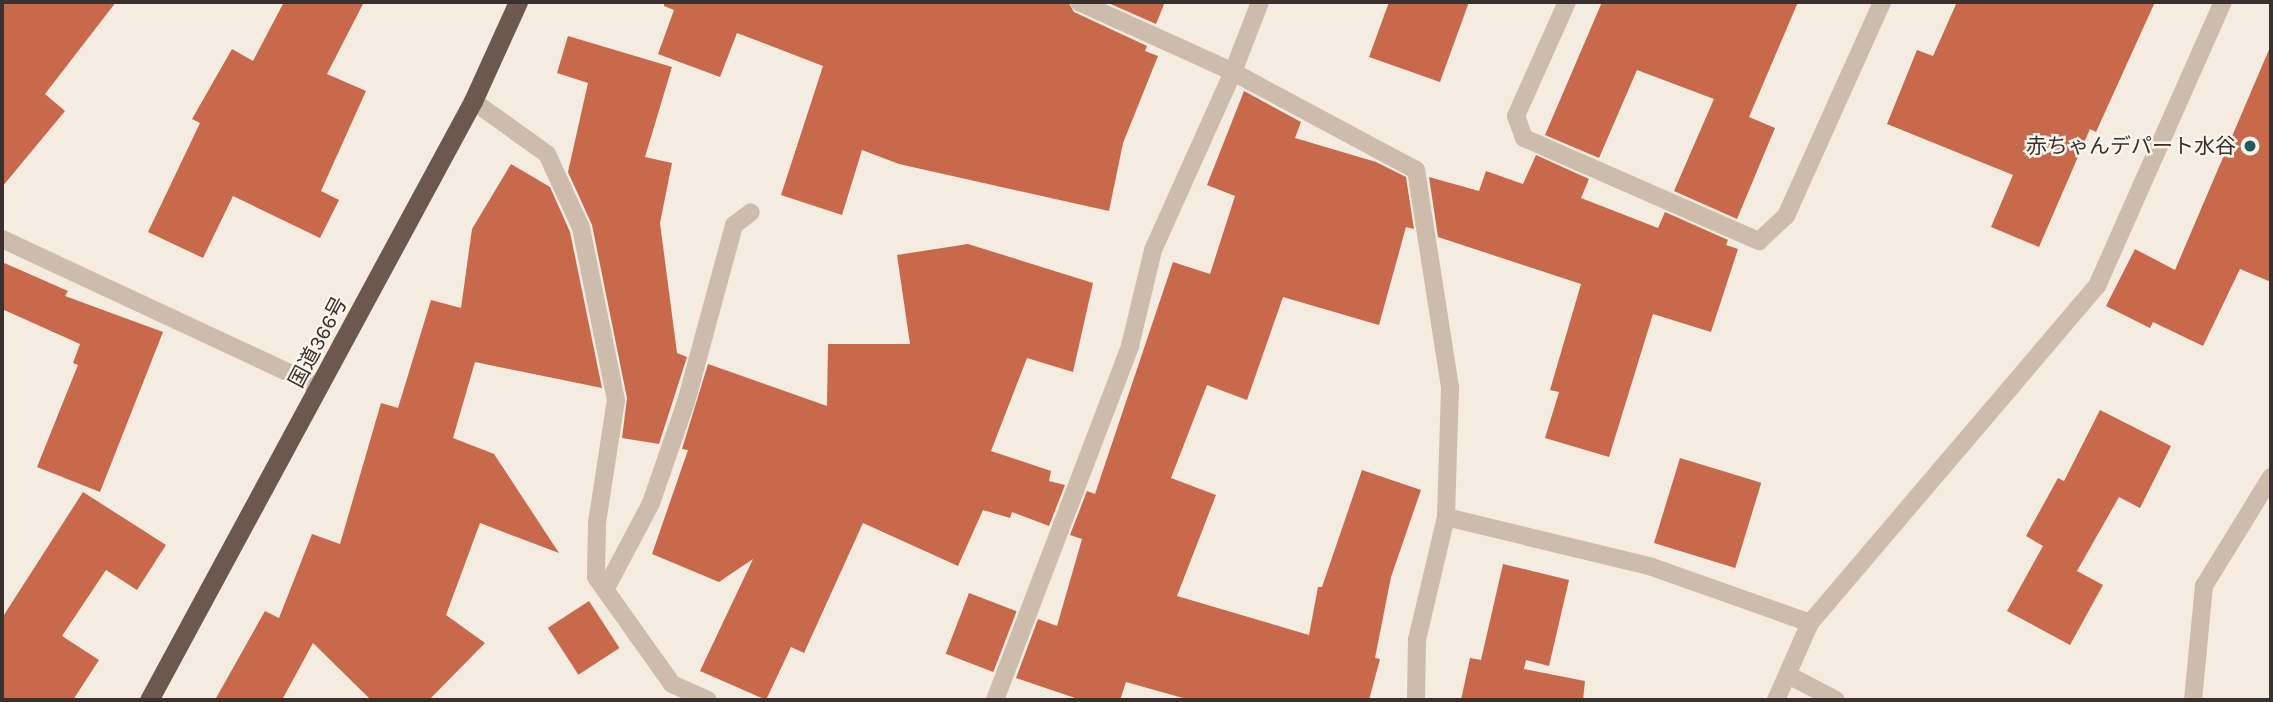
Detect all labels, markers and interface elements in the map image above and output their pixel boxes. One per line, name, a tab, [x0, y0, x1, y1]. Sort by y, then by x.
place label: 赤ちゃんデパート水谷	[2026, 133, 2236, 159]
marker: 赤ちゃんデパート水谷	[2242, 138, 2258, 154]
street label: 国道366号	[284, 292, 352, 392]

